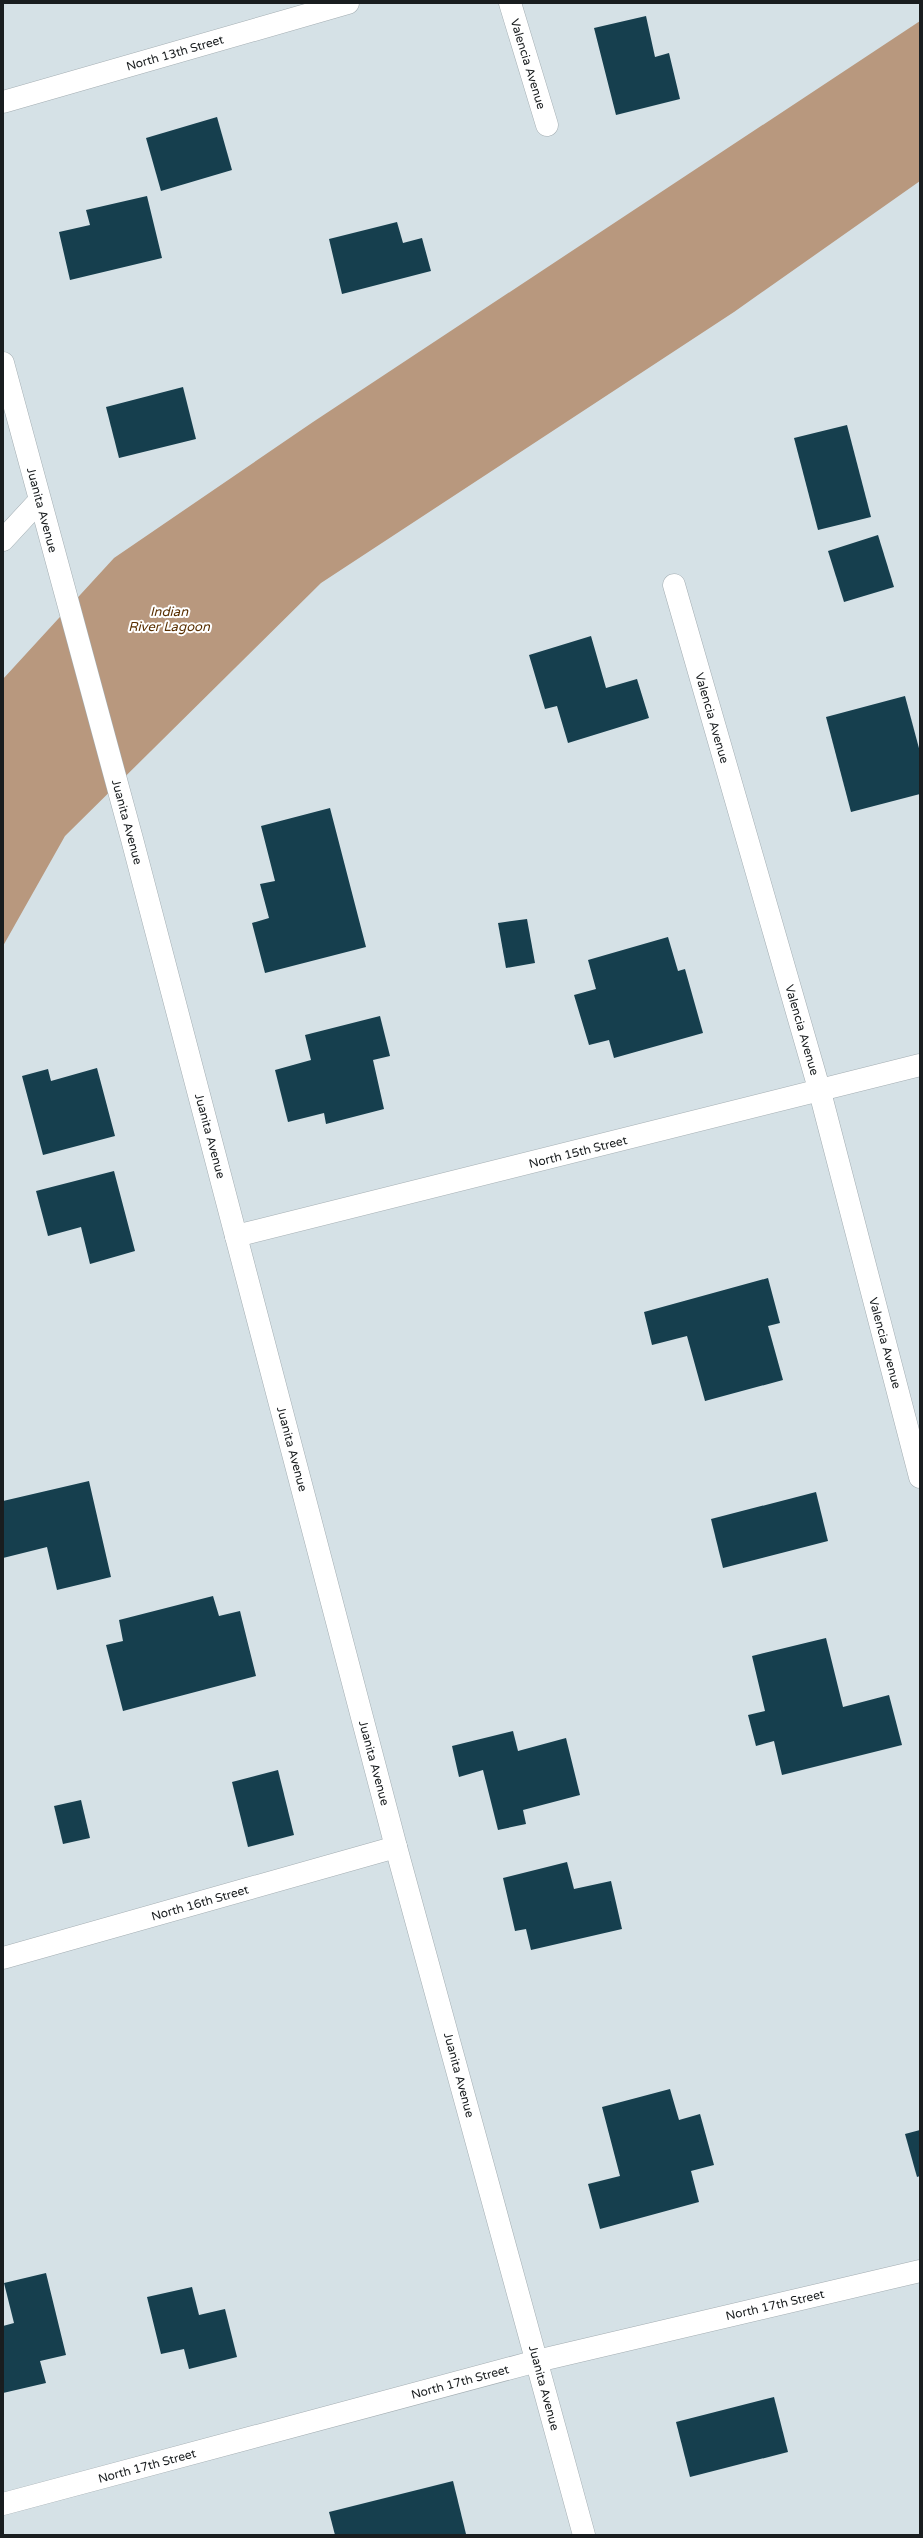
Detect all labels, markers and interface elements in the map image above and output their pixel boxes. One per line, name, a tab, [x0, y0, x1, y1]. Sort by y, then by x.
street label: Valencia Avenue	[508, 17, 548, 111]
street label: North 13th Street	[125, 32, 226, 74]
street label: Juanita Avenue	[24, 466, 60, 554]
water label: Indian River Lagoon	[128, 604, 211, 635]
street label: Valencia Avenue	[692, 671, 732, 765]
street label: Juanita Avenue	[109, 778, 145, 866]
street label: Valencia Avenue	[782, 983, 822, 1077]
street label: Juanita Avenue	[192, 1092, 228, 1180]
street label: North 15th Street	[527, 1133, 629, 1171]
street label: Valencia Avenue	[866, 1296, 904, 1390]
street label: Juanita Avenue	[274, 1405, 310, 1493]
street label: Juanita Avenue	[356, 1719, 392, 1807]
street label: North 16th Street	[150, 1882, 251, 1924]
street label: Juanita Avenue	[441, 2031, 477, 2119]
street label: North 17th Street	[724, 2287, 826, 2323]
street label: Juanita Avenue	[526, 2344, 562, 2432]
street label: North 17th Street	[410, 2362, 511, 2402]
street label: North 17th Street	[97, 2446, 198, 2486]

